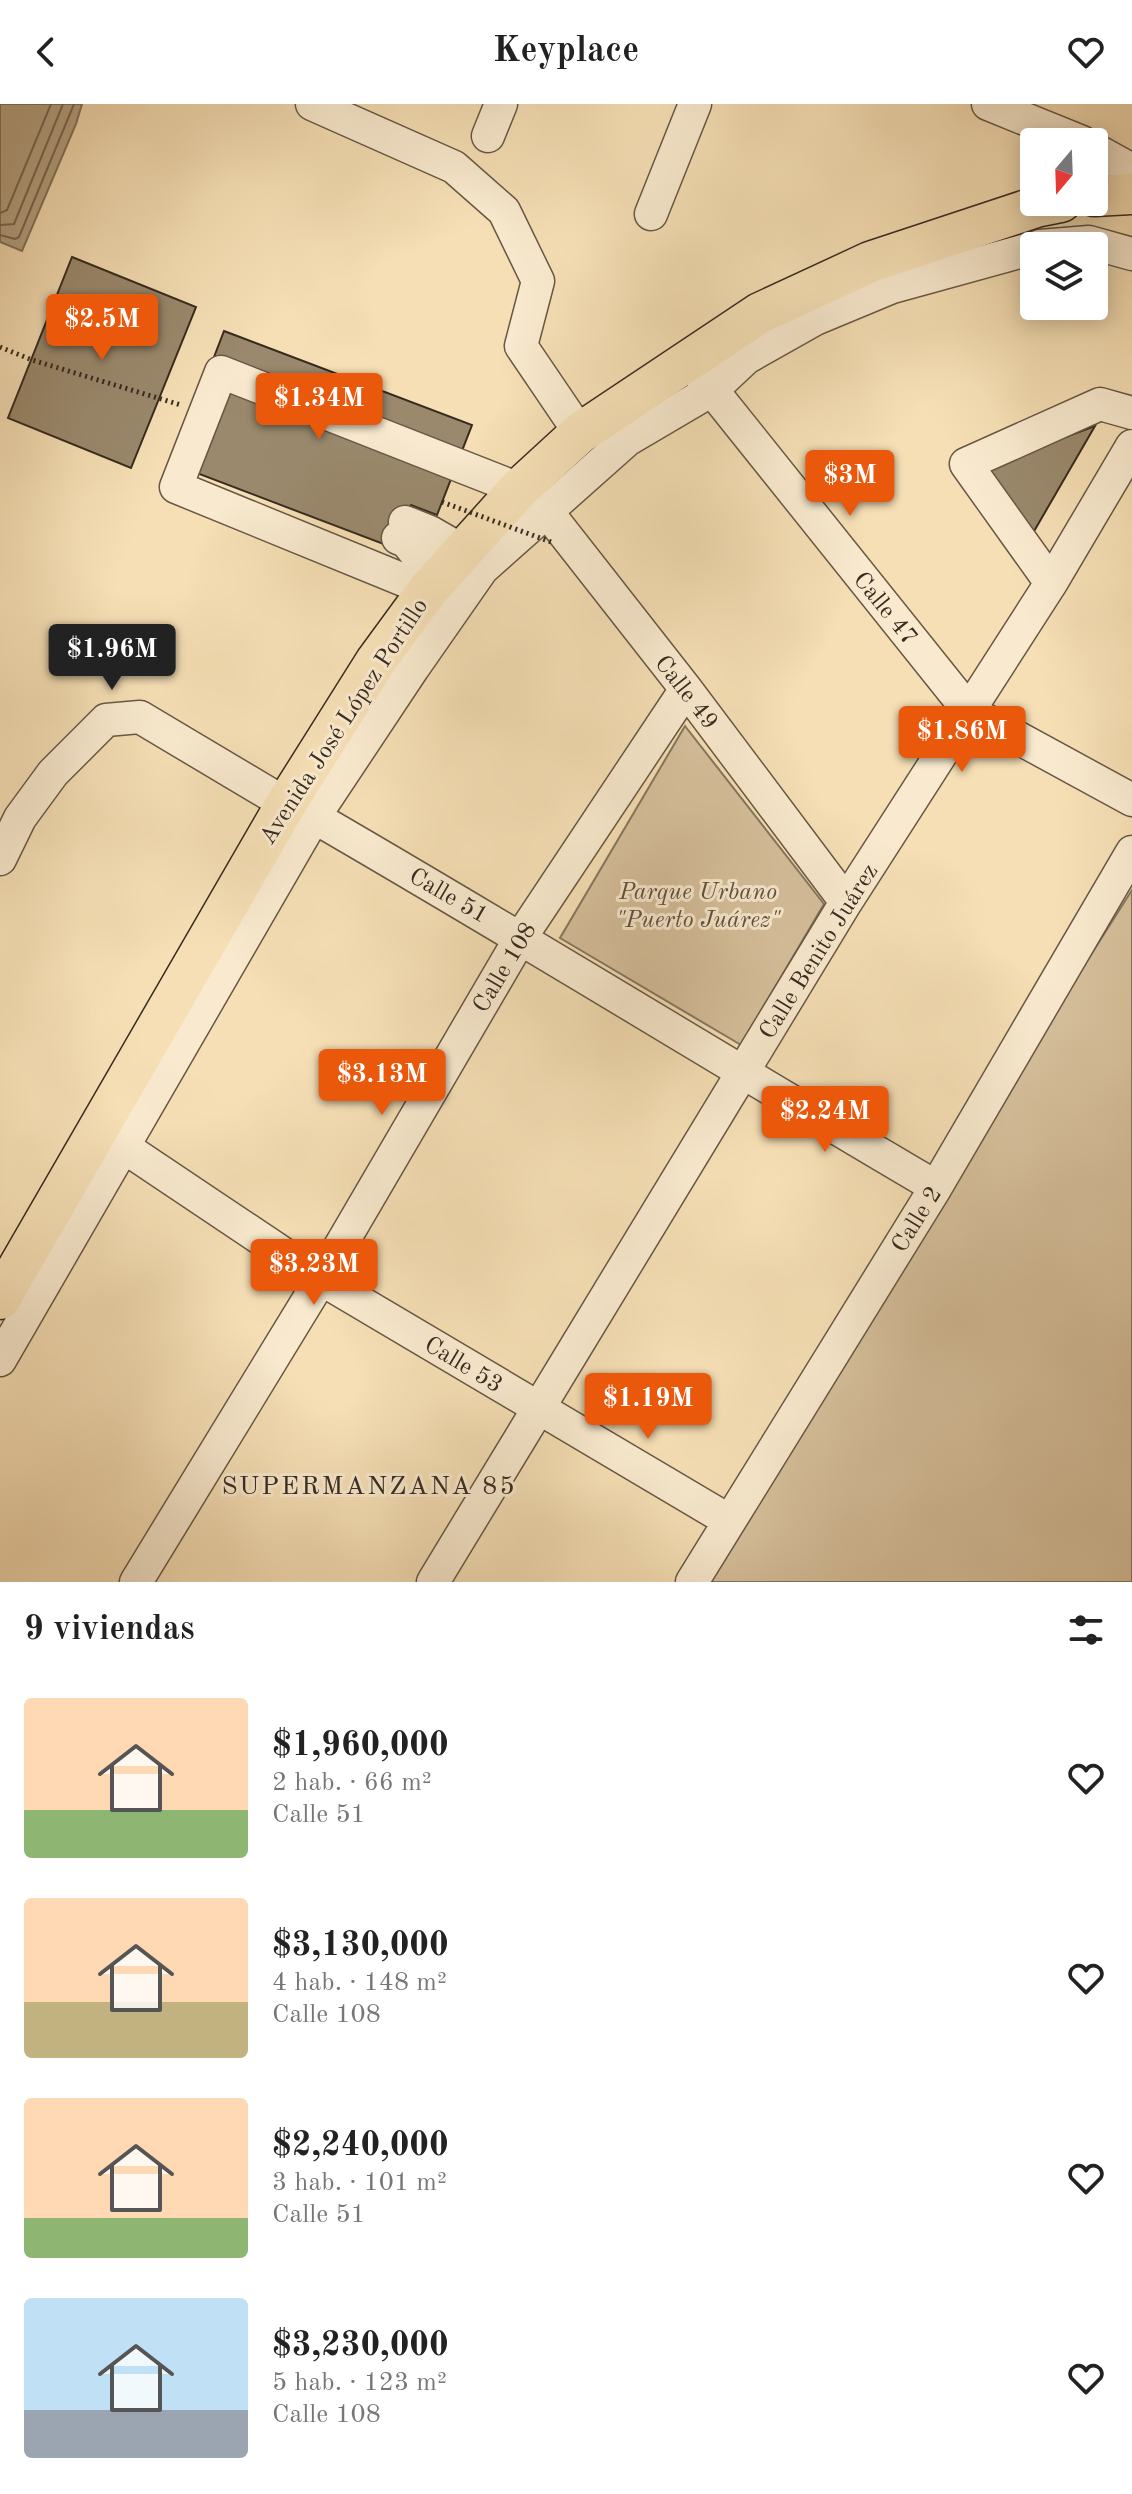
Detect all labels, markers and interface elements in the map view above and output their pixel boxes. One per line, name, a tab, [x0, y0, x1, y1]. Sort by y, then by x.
icon: back	[24, 30, 68, 74]
icon: heart	[1064, 30, 1108, 74]
text: Keyplace	[493, 34, 639, 70]
north arrow	[1020, 128, 1108, 216]
map controls	[1020, 128, 1108, 320]
button: layers	[1020, 232, 1108, 320]
pin: $2.5M	[46, 294, 158, 362]
text: $2.5M	[64, 307, 140, 333]
pin: $1.34M	[254, 373, 384, 441]
text: $1.34M	[274, 386, 364, 412]
pin: $3M	[811, 450, 889, 518]
text: $3M	[823, 463, 877, 489]
street label: Calle 47	[848, 568, 921, 650]
street label: Avenida José López Portillo	[256, 595, 433, 850]
pin: $1.96M	[47, 624, 177, 692]
text: $1.96M	[67, 637, 157, 663]
street label: Calle 49	[649, 652, 722, 735]
pin: $1.86M	[897, 706, 1027, 774]
text: $1.86M	[917, 719, 1007, 745]
street label: Calle Benito Juárez	[756, 860, 883, 1044]
street label: Calle 51	[405, 865, 491, 929]
park label: Parque Urbano "Puerto Juárez"	[616, 881, 782, 933]
street label: Calle 108	[470, 919, 542, 1017]
pin: $3.13M	[317, 1049, 447, 1117]
text: $3.13M	[337, 1062, 427, 1088]
pin: $2.24M	[760, 1086, 890, 1154]
text: $2.24M	[780, 1099, 870, 1125]
street label: Calle 2	[888, 1183, 947, 1257]
pin: $3.23M	[249, 1239, 379, 1307]
text: $3.23M	[269, 1252, 359, 1278]
street label: Calle 53	[420, 1333, 506, 1398]
pin: $1.19M	[583, 1373, 713, 1441]
text: $1.19M	[603, 1386, 693, 1412]
district label: SUPERMANZANA 85	[222, 1474, 517, 1500]
icon: filters	[1064, 1608, 1108, 1652]
text: 9 viviendas	[24, 1613, 195, 1647]
text: $1,960,000	[272, 1729, 449, 1763]
icon: home	[88, 1730, 184, 1826]
icon: heart	[1064, 1756, 1108, 1800]
text: 2 hab. · 66 m²	[272, 1770, 432, 1796]
text: Calle 51	[272, 1802, 366, 1828]
text: $3,130,000	[272, 1929, 449, 1963]
icon: home	[88, 1930, 184, 2026]
icon: heart	[1064, 1956, 1108, 2000]
text: 4 hab. · 148 m²	[272, 1970, 447, 1996]
text: Calle 108	[272, 2002, 381, 2028]
text: $2,240,000	[272, 2129, 449, 2163]
icon: home	[88, 2130, 184, 2226]
icon: heart	[1064, 2156, 1108, 2200]
text: 3 hab. · 101 m²	[272, 2170, 447, 2196]
text: Calle 51	[272, 2202, 366, 2228]
text: $3,230,000	[272, 2329, 449, 2363]
icon: home	[88, 2330, 184, 2426]
icon: heart	[1064, 2356, 1108, 2400]
text: 5 hab. · 123 m²	[272, 2370, 447, 2396]
text: Calle 108	[272, 2402, 381, 2428]

